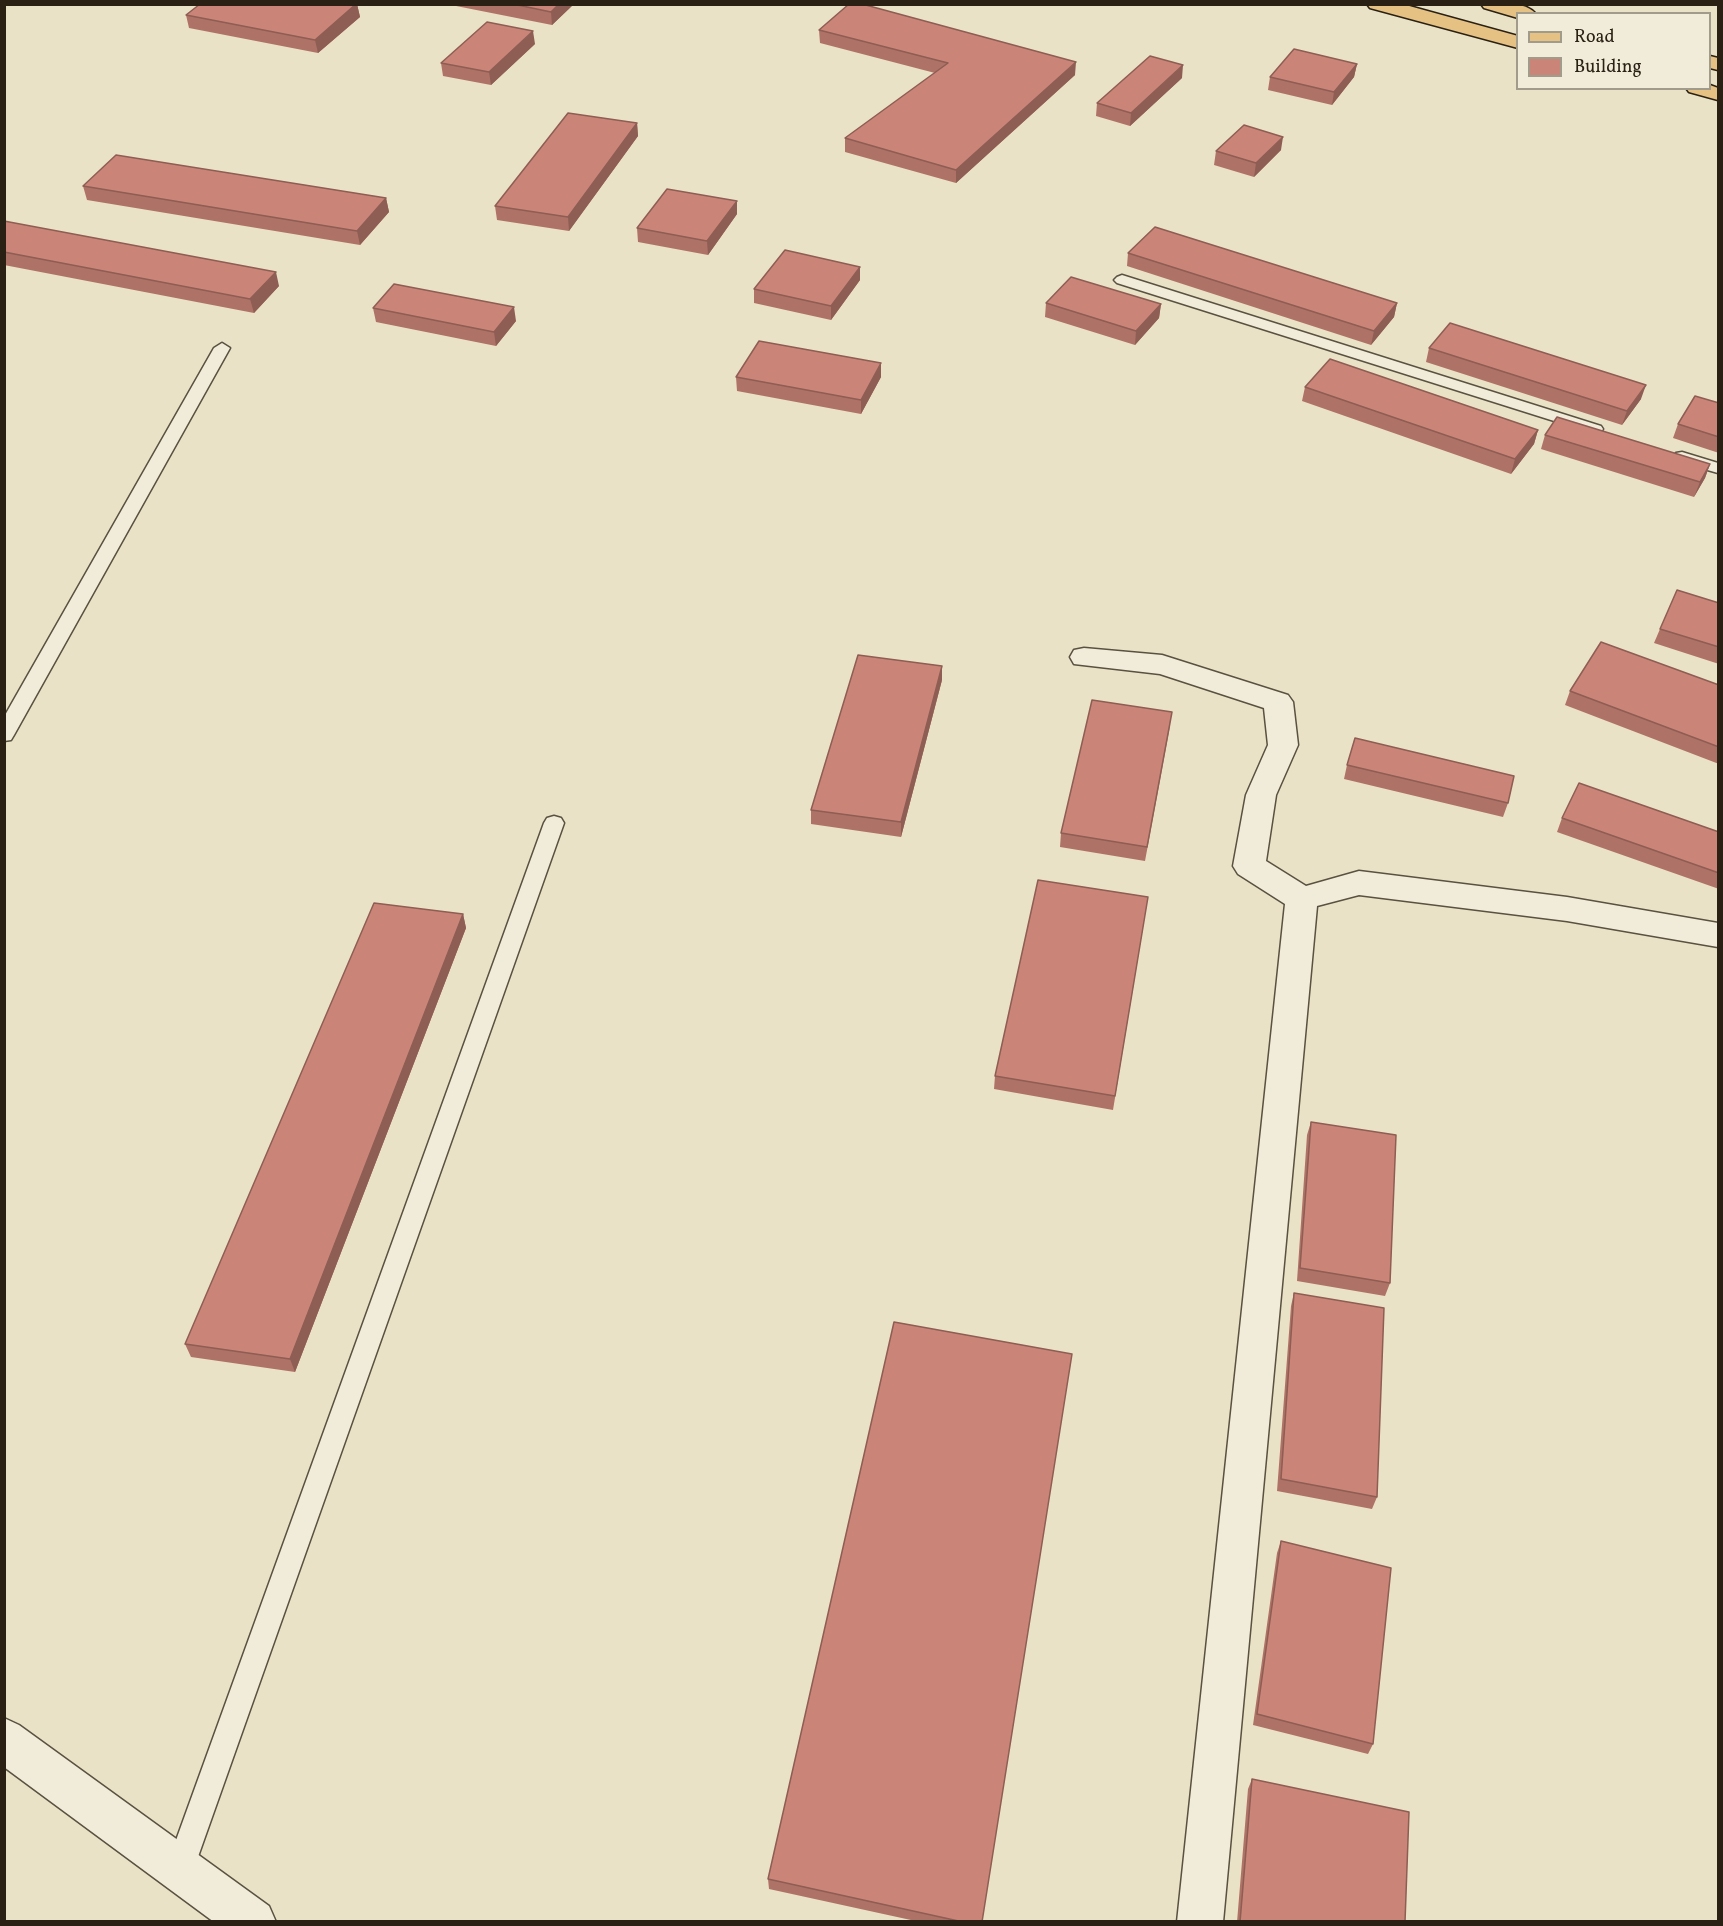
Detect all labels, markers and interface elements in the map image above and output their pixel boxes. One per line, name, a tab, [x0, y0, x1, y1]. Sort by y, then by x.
legend	[1516, 12, 1711, 90]
text: Road	[1574, 25, 1615, 50]
text: Building	[1574, 55, 1642, 80]

